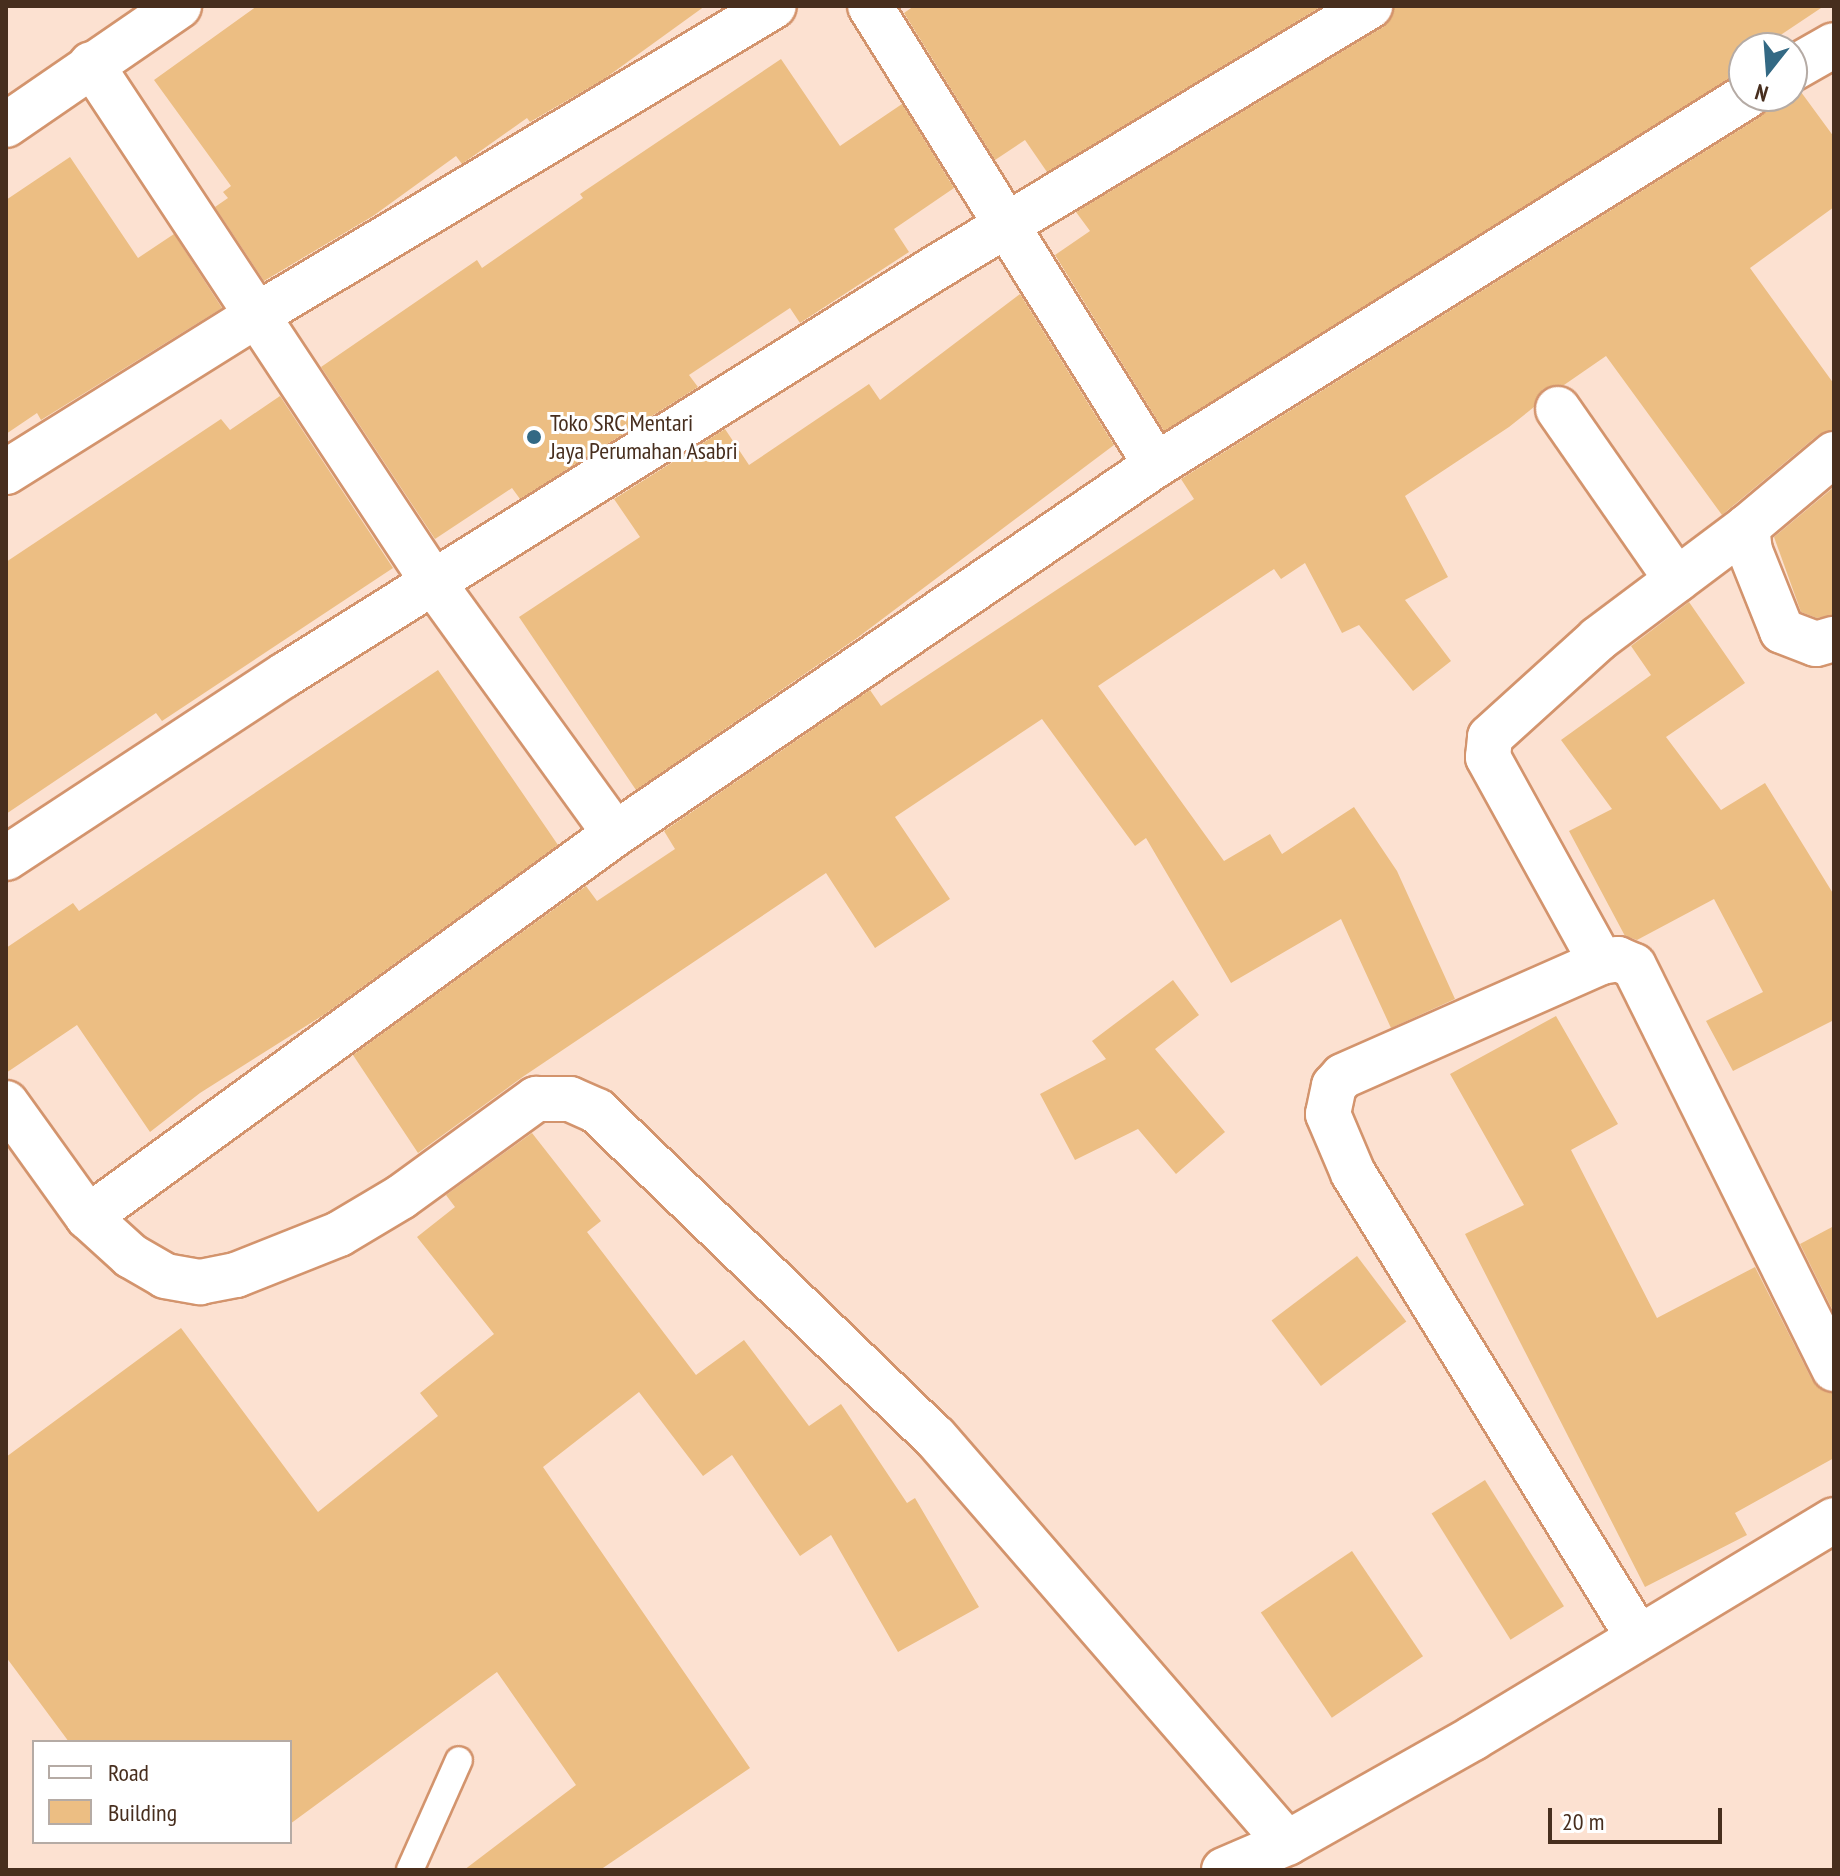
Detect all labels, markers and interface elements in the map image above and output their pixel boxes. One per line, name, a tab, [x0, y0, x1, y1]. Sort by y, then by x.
north arrow	[1728, 32, 1808, 112]
text: N	[1752, 78, 1771, 108]
place label: Toko SRC Mentari Jaya Perumahan Asabri	[550, 409, 738, 465]
marker: Toko SRC Mentari Jaya Perumahan Asabri	[525, 428, 543, 446]
legend	[32, 1740, 292, 1844]
text: Road	[108, 1757, 149, 1788]
scale bar	[1552, 1792, 1726, 1842]
text: Building	[108, 1797, 177, 1828]
text: 20 m	[1562, 1806, 1604, 1837]

